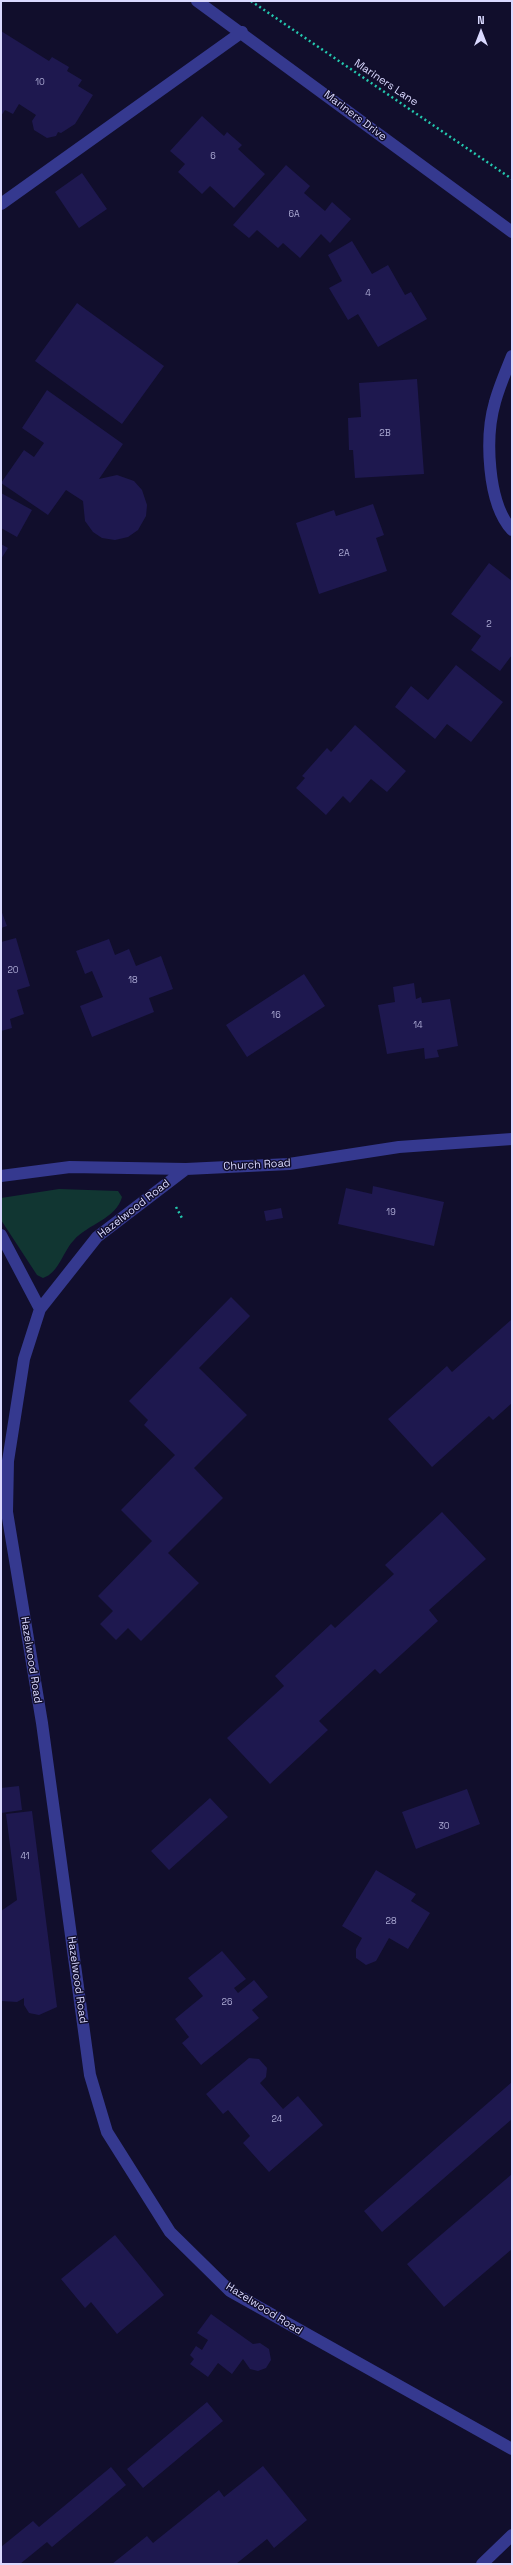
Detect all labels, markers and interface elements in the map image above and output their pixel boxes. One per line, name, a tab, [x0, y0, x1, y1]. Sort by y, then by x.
north arrow	[461, 12, 501, 52]
text: N	[477, 13, 485, 27]
street label: Mariners Lane	[352, 57, 420, 109]
house number: 10	[35, 78, 45, 88]
street label: Mariners Drive	[321, 88, 389, 144]
house number: 6	[210, 152, 216, 162]
house number: 6A	[288, 210, 300, 220]
house number: 4	[365, 289, 371, 299]
house number: 2B	[379, 429, 391, 439]
house number: 2A	[338, 549, 350, 559]
house number: 2	[486, 620, 492, 630]
house number: 20	[7, 966, 19, 976]
house number: 18	[128, 976, 138, 986]
house number: 16	[271, 1011, 281, 1021]
house number: 14	[413, 1021, 423, 1031]
street label: Church Road	[223, 1157, 291, 1173]
street label: Hazelwood Road	[95, 1177, 173, 1241]
house number: 19	[386, 1208, 396, 1218]
street label: Hazelwood Road	[18, 1616, 44, 1704]
house number: 30	[438, 1822, 450, 1832]
house number: 41	[20, 1852, 30, 1862]
house number: 28	[385, 1917, 397, 1927]
street label: Hazelwood Road	[64, 1936, 90, 2024]
house number: 26	[222, 1998, 232, 2008]
house number: 24	[272, 2115, 282, 2125]
street label: Hazelwood Road	[223, 2280, 305, 2338]

